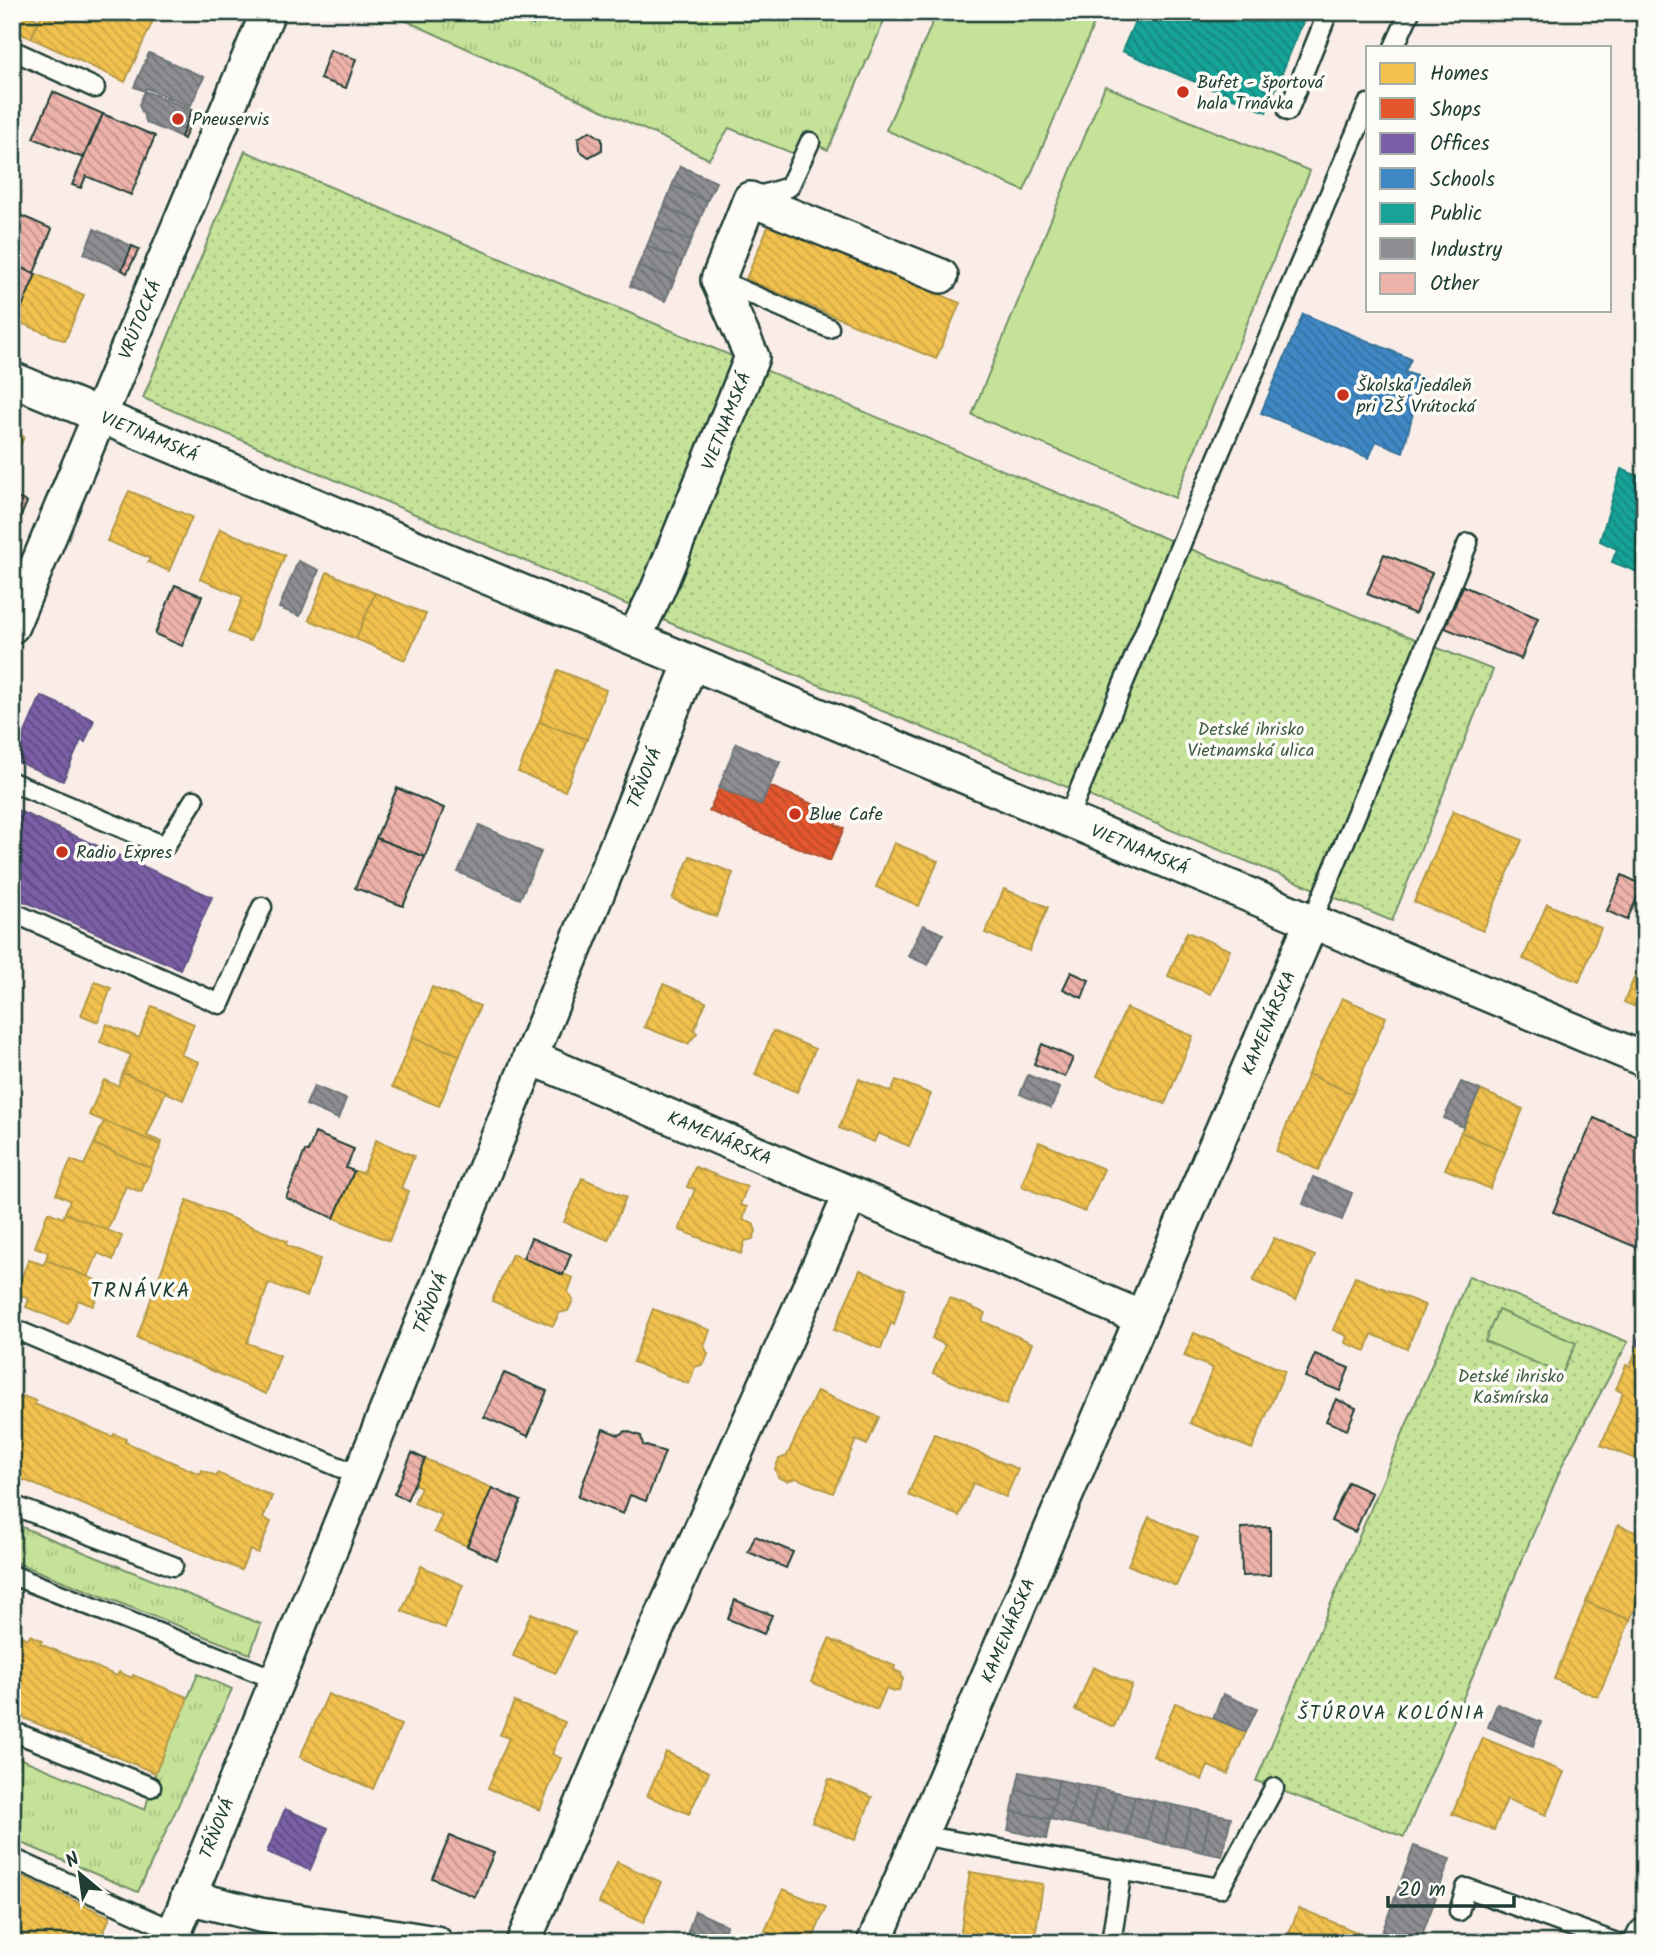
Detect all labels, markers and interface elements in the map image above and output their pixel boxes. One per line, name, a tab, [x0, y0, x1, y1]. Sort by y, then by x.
legend	[1366, 46, 1612, 312]
text: Homes	[1430, 58, 1489, 91]
place label: Bufet - športová hala Trnávka	[1197, 69, 1325, 119]
marker: Bufet - športová hala Trnávka	[1175, 84, 1191, 100]
text: Shops	[1430, 94, 1481, 127]
place label: Pneuservis	[192, 106, 270, 135]
marker: Pneuservis	[170, 111, 186, 127]
text: Offices	[1430, 128, 1490, 161]
text: Schools	[1430, 164, 1495, 197]
text: Public	[1430, 198, 1482, 231]
text: Industry	[1430, 234, 1502, 267]
text: Other	[1430, 268, 1480, 301]
street label: VRÚTOCKÁ	[112, 276, 171, 364]
street label: VIETNAMSKÁ	[695, 368, 760, 475]
place label: Školská jedáleň pri ZŠ Vrútocká	[1356, 372, 1477, 422]
marker: Školská jedáleň pri ZŠ Vrútocká	[1335, 387, 1351, 403]
street label: VIETNAMSKÁ	[95, 404, 202, 471]
park label: Detské ihrisko Vietnamská ulica	[1188, 716, 1314, 766]
street label: TŔŇOVÁ	[620, 743, 671, 813]
place label: Blue Cafe	[809, 801, 883, 830]
marker: Blue Cafe	[787, 806, 803, 822]
street label: VIETNAMSKÁ	[1086, 817, 1193, 884]
place label: Radio Expres	[76, 839, 172, 868]
marker: Radio Expres	[54, 844, 70, 860]
street label: KAMENÁRSKA	[1234, 967, 1305, 1080]
street label: KAMENÁRSKA	[662, 1104, 776, 1174]
street label: TŔŇOVÁ	[406, 1269, 457, 1339]
district label: TRNÁVKA	[91, 1275, 191, 1308]
park label: Detské ihrisko Kašmírska	[1458, 1363, 1564, 1413]
street label: KAMENÁRSKA	[974, 1574, 1045, 1688]
district label: ŠTÚROVA KOLÓNIA	[1298, 1699, 1486, 1729]
street label: TŔŇOVÁ	[193, 1794, 244, 1864]
north arrow	[46, 1840, 116, 1910]
text: N	[60, 1845, 85, 1877]
scale bar	[1388, 1864, 1514, 1908]
text: 20 m	[1398, 1874, 1446, 1907]

